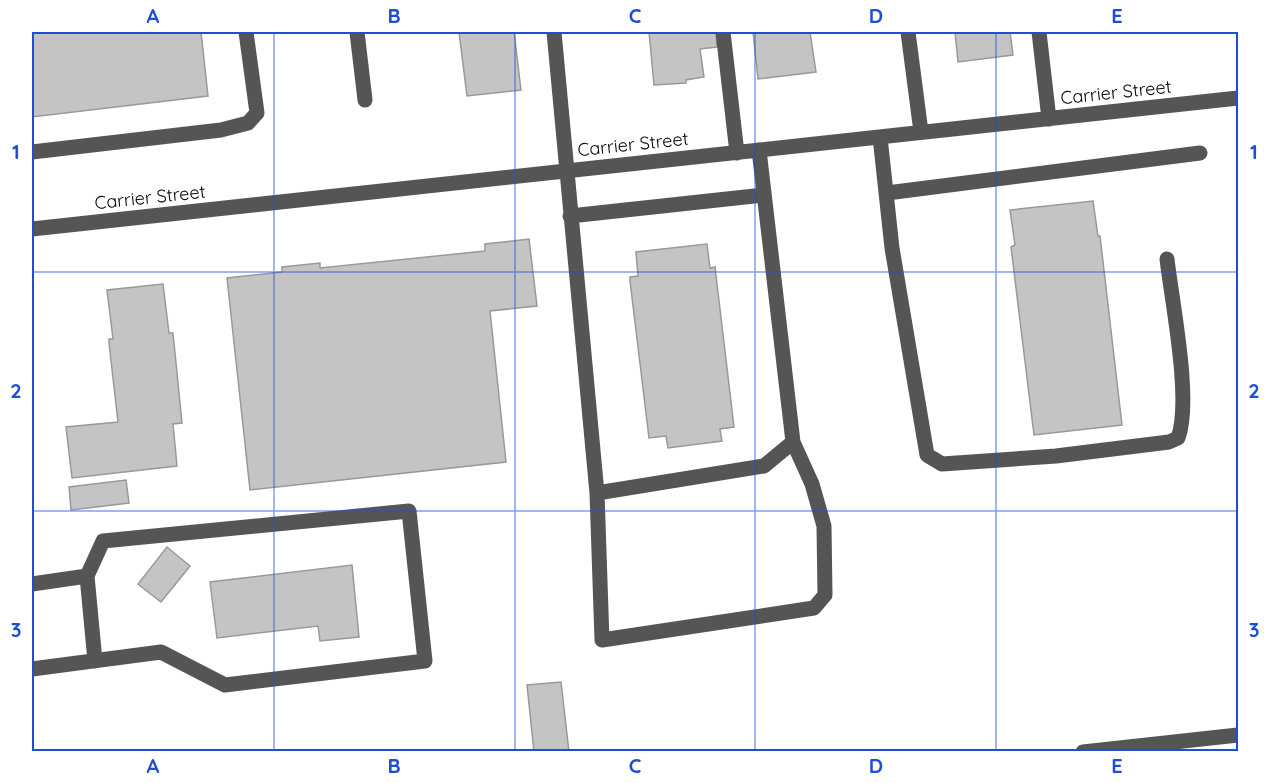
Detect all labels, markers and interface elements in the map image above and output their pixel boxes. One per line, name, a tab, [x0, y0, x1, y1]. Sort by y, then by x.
text: A	[147, 3, 160, 28]
text: B	[387, 3, 401, 28]
text: C	[629, 3, 642, 28]
text: D	[869, 3, 883, 28]
text: E	[1111, 3, 1123, 28]
street label: Carrier Street	[1059, 75, 1173, 109]
street label: Carrier Street	[576, 127, 690, 161]
text: 1	[12, 139, 20, 164]
text: 1	[1250, 139, 1258, 164]
street label: Carrier Street	[93, 180, 207, 214]
text: 2	[10, 378, 22, 403]
text: 2	[1248, 378, 1260, 403]
text: 3	[11, 617, 21, 642]
text: 3	[1249, 617, 1259, 642]
text: A	[147, 753, 160, 778]
text: B	[387, 753, 401, 778]
text: C	[629, 753, 642, 778]
text: D	[869, 753, 883, 778]
text: E	[1111, 753, 1123, 778]

